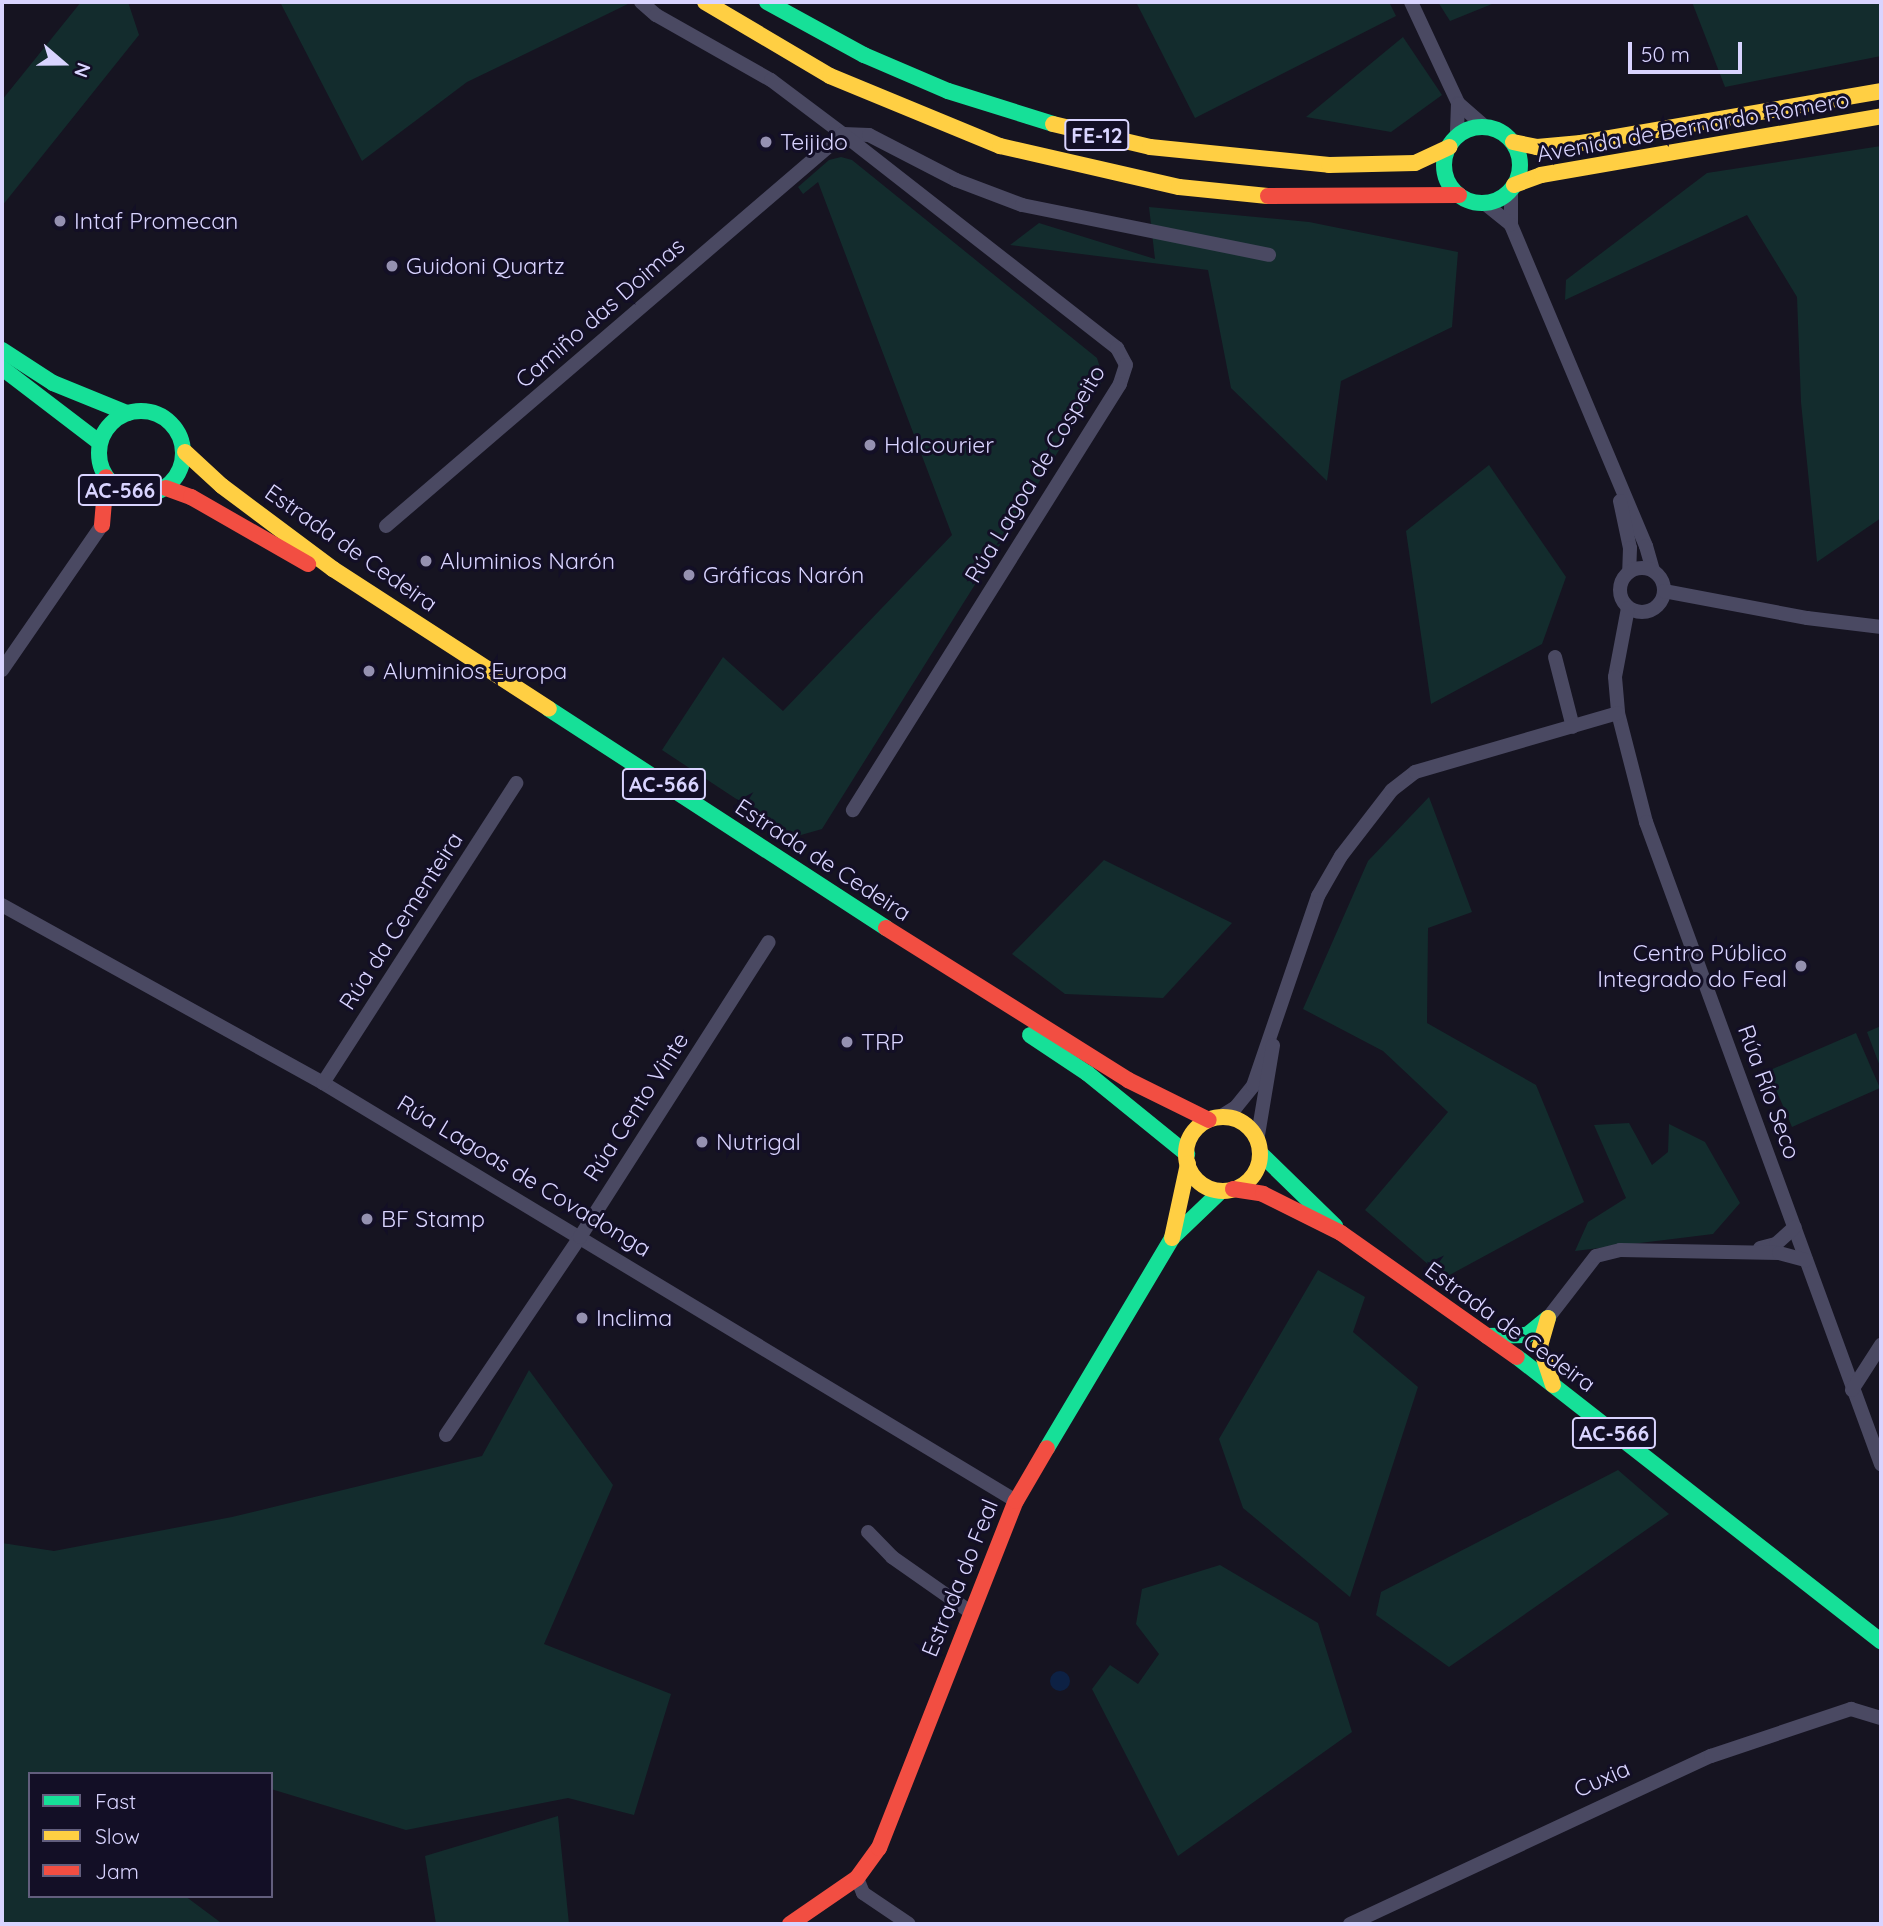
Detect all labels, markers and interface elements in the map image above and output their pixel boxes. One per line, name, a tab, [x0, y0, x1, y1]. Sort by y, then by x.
north arrow	[28, 28, 98, 98]
scale bar	[1631, 28, 1745, 72]
text: 50 m	[1641, 41, 1690, 67]
text: N	[69, 60, 96, 81]
street label: Avenida de Bernardo Romero	[1535, 86, 1851, 168]
road number: FE-12	[1064, 118, 1130, 152]
place label: Teijido	[780, 128, 848, 156]
marker: Teijido	[758, 134, 774, 150]
place label: Intaf Promecan	[74, 207, 238, 235]
marker: Intaf Promecan	[52, 213, 68, 229]
street label: Camiño das Doimas	[510, 232, 690, 394]
place label: Guidoni Quartz	[406, 252, 565, 280]
marker: Guidoni Quartz	[384, 258, 400, 274]
street label: Rúa Lagoa de Cospeito	[959, 360, 1111, 588]
place label: Halcourier	[884, 431, 994, 459]
marker: Halcourier	[862, 437, 878, 453]
road number: AC-566	[76, 472, 164, 508]
street label: Estrada de Cedeira	[260, 478, 442, 618]
place label: Aluminios Narón	[440, 547, 615, 575]
marker: Aluminios Narón	[418, 553, 434, 569]
place label: Gráficas Narón	[703, 561, 864, 589]
marker: Gráficas Narón	[681, 567, 697, 583]
place label: Aluminios Europa	[383, 657, 567, 685]
marker: Aluminios Europa	[361, 663, 377, 679]
road number: AC-566	[620, 766, 708, 802]
street label: Estrada de Cedeira	[730, 793, 916, 927]
street label: Rúa da Cementeira	[333, 827, 469, 1015]
place label: Centro Público Integrado do Feal	[1597, 939, 1787, 993]
marker: Centro Público Integrado do Feal	[1793, 958, 1809, 974]
street label: Rúa Río Seco	[1732, 1021, 1806, 1163]
street label: Rúa Cento Vinte	[578, 1027, 694, 1187]
place label: TRP	[861, 1028, 904, 1056]
marker: TRP	[839, 1034, 855, 1050]
street label: Rúa Lagoas de Covadonga	[392, 1089, 656, 1263]
place label: Nutrigal	[716, 1128, 801, 1156]
marker: Nutrigal	[694, 1134, 710, 1150]
place label: BF Stamp	[381, 1205, 485, 1233]
marker: BF Stamp	[359, 1211, 375, 1227]
street label: Estrada de Cedeira	[1419, 1256, 1601, 1398]
place label: Inclima	[596, 1304, 672, 1332]
marker: Inclima	[574, 1310, 590, 1326]
road number: AC-566	[1570, 1416, 1658, 1450]
street label: Estrada do Feal	[916, 1495, 1004, 1661]
street label: Cuxia	[1570, 1755, 1634, 1803]
legend	[28, 1772, 273, 1898]
text: Fast	[95, 1788, 136, 1814]
text: Slow	[95, 1823, 140, 1849]
text: Jam	[95, 1858, 139, 1884]

